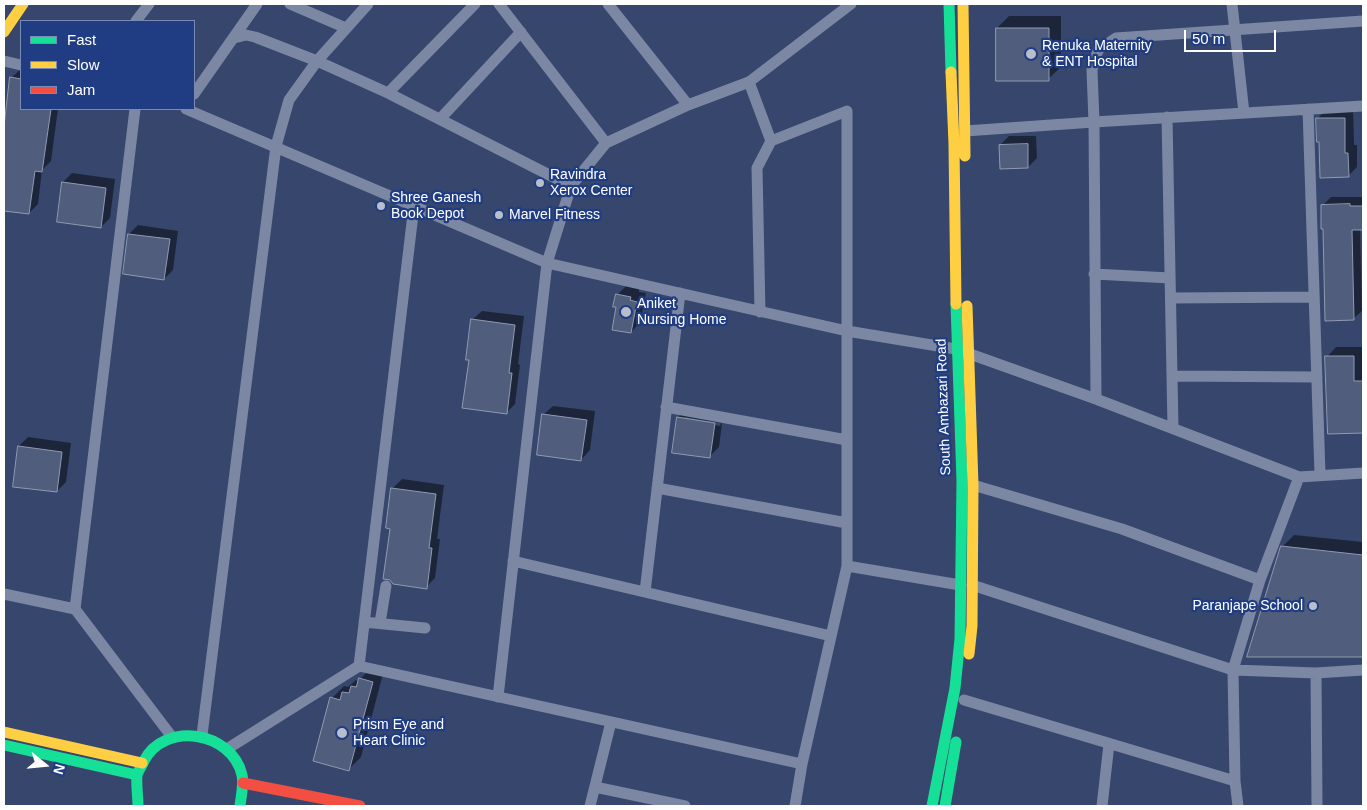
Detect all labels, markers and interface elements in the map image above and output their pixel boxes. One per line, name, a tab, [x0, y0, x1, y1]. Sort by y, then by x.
legend	[20, 20, 195, 110]
scale bar	[1187, 20, 1280, 52]
text: 50 m	[1192, 30, 1225, 47]
text: Fast	[67, 31, 96, 48]
place label: Renuka Maternity & ENT Hospital	[1042, 38, 1152, 70]
marker: Renuka Maternity & ENT Hospital	[1024, 47, 1038, 61]
text: Slow	[67, 56, 100, 73]
text: Jam	[67, 81, 95, 98]
place label: Ravindra Xerox Center	[550, 167, 632, 200]
marker: Ravindra Xerox Center	[534, 177, 546, 189]
place label: Shree Ganesh Book Depot	[391, 190, 481, 222]
marker: Shree Ganesh Book Depot	[375, 200, 387, 212]
place label: Marvel Fitness	[509, 207, 600, 223]
marker: Marvel Fitness	[493, 209, 505, 221]
place label: Aniket Nursing Home	[637, 296, 726, 328]
marker: Aniket Nursing Home	[619, 305, 633, 319]
street label: South Ambazari Road	[933, 338, 955, 476]
place label: Paranjape School	[1192, 598, 1303, 614]
marker: Paranjape School	[1307, 600, 1319, 612]
place label: Prism Eye and Heart Clinic	[353, 717, 444, 750]
marker: Prism Eye and Heart Clinic	[335, 726, 349, 740]
north arrow	[20, 740, 70, 790]
text: N	[50, 762, 68, 777]

